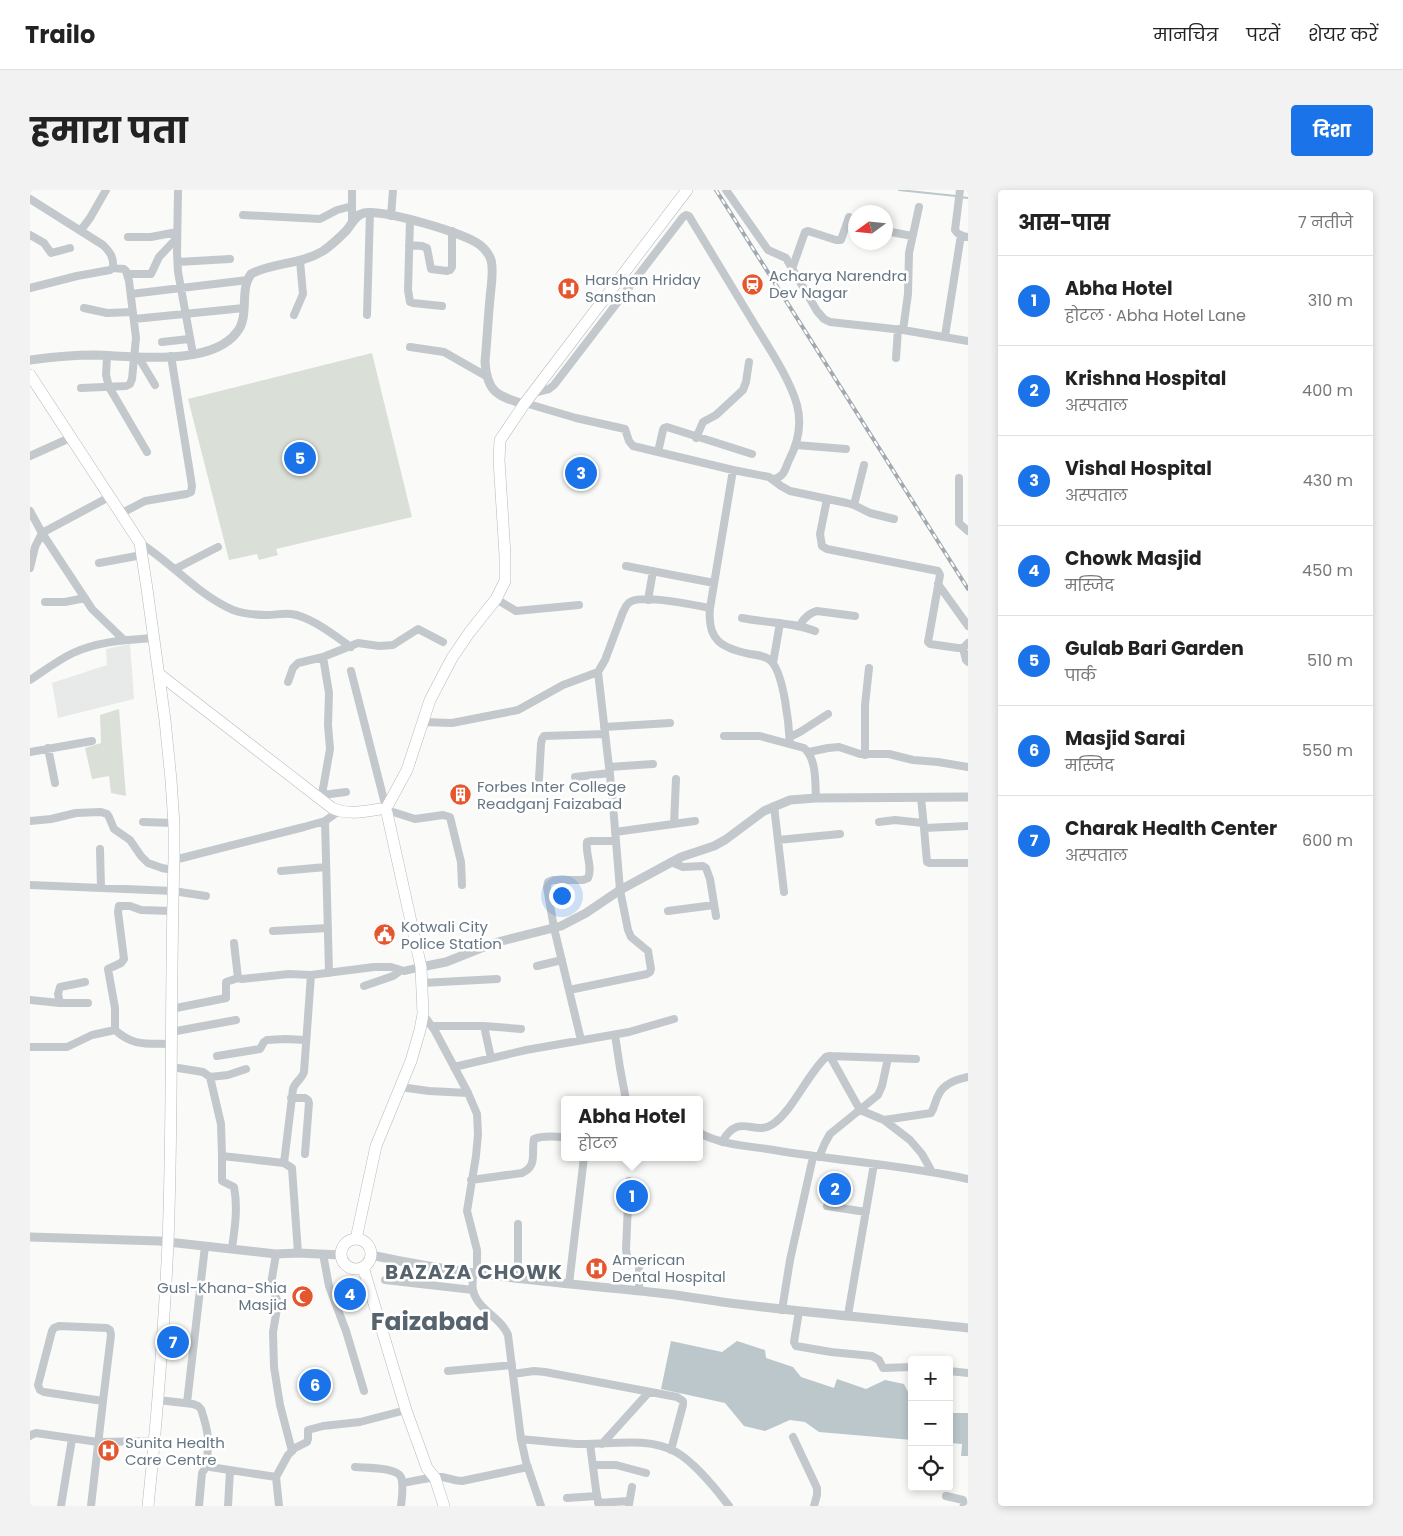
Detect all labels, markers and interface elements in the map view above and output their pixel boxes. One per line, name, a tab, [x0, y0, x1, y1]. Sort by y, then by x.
text: Trailo	[25, 18, 95, 51]
text: मानचित्र	[1153, 22, 1218, 47]
text: परतें	[1246, 22, 1280, 47]
text: शेयर करें	[1308, 22, 1378, 47]
button: दिशा	[1291, 105, 1373, 156]
text: हमारा पता	[30, 106, 188, 155]
north arrow	[848, 205, 893, 250]
text: आस-पास	[1018, 208, 1110, 237]
text: 7 नतीजे	[1298, 211, 1353, 234]
place label: Acharya Narendra Dev Nagar	[769, 265, 907, 303]
place label: Harshan Hriday Sansthan	[585, 269, 701, 307]
station icon: Acharya Narendra Dev Nagar	[741, 272, 765, 296]
text: Abha Hotel	[1065, 275, 1173, 302]
hospital icon: Harshan Hriday Sansthan	[557, 276, 581, 300]
text: 1	[1031, 289, 1037, 312]
text: 310 m	[1308, 289, 1353, 312]
text: होटल · Abha Hotel Lane	[1065, 304, 1246, 327]
text: Krishna Hospital	[1065, 365, 1226, 392]
text: 2	[1029, 379, 1039, 402]
text: 400 m	[1302, 379, 1353, 402]
text: अस्पताल	[1065, 394, 1127, 417]
pin: 5	[284, 439, 316, 477]
pin: 3	[565, 454, 597, 492]
text: Vishal Hospital	[1065, 455, 1212, 482]
text: 3	[1029, 469, 1039, 492]
text: 430 m	[1303, 469, 1353, 492]
text: अस्पताल	[1065, 484, 1127, 507]
text: Chowk Masjid	[1065, 545, 1202, 572]
text: 4	[1029, 559, 1039, 582]
text: 450 m	[1302, 559, 1353, 582]
text: मस्जिद	[1065, 574, 1114, 597]
text: Gulab Bari Garden	[1065, 635, 1244, 662]
text: 5	[1029, 649, 1039, 672]
text: 510 m	[1307, 649, 1353, 672]
text: पार्क	[1065, 664, 1096, 687]
text: Masjid Sarai	[1065, 725, 1185, 752]
text: 6	[1029, 739, 1039, 762]
text: 550 m	[1302, 739, 1353, 762]
text: मस्जिद	[1065, 754, 1114, 777]
place label: Forbes Inter College Readganj Faizabad	[477, 776, 626, 814]
building icon: Forbes Inter College Readganj Faizabad	[449, 783, 473, 807]
text: Charak Health Center	[1065, 815, 1277, 842]
text: 7	[1030, 829, 1038, 852]
text: 600 m	[1302, 829, 1353, 852]
text: अस्पताल	[1065, 844, 1127, 867]
your location	[549, 883, 575, 909]
place label: Kotwali City Police Station	[401, 916, 502, 954]
public building icon: Kotwali City Police Station	[373, 923, 397, 947]
popup	[561, 1096, 703, 1161]
text: Abha Hotel	[578, 1103, 686, 1130]
text: होटल	[578, 1132, 617, 1155]
pin: 2	[819, 1170, 851, 1208]
pin: 1	[616, 1177, 648, 1215]
place label: American Dental Hospital	[612, 1249, 726, 1287]
hospital icon: American Dental Hospital	[584, 1256, 608, 1280]
district label: BAZAZA CHOWK	[385, 1258, 563, 1286]
pin: 4	[334, 1275, 366, 1313]
place label: Gusl-Khana-Shia Masjid	[157, 1277, 287, 1315]
mosque icon: Gusl-Khana-Shia Masjid	[291, 1284, 315, 1308]
district label: Faizabad	[371, 1304, 489, 1339]
pin: 7	[157, 1323, 189, 1361]
map controls	[908, 1356, 953, 1491]
button: +	[908, 1356, 953, 1401]
pin: 6	[299, 1366, 331, 1404]
button: −	[908, 1401, 953, 1446]
place label: Sunita Health Care Centre	[125, 1432, 225, 1470]
hospital icon: Sunita Health Care Centre	[97, 1439, 121, 1463]
button: locate	[908, 1446, 953, 1491]

